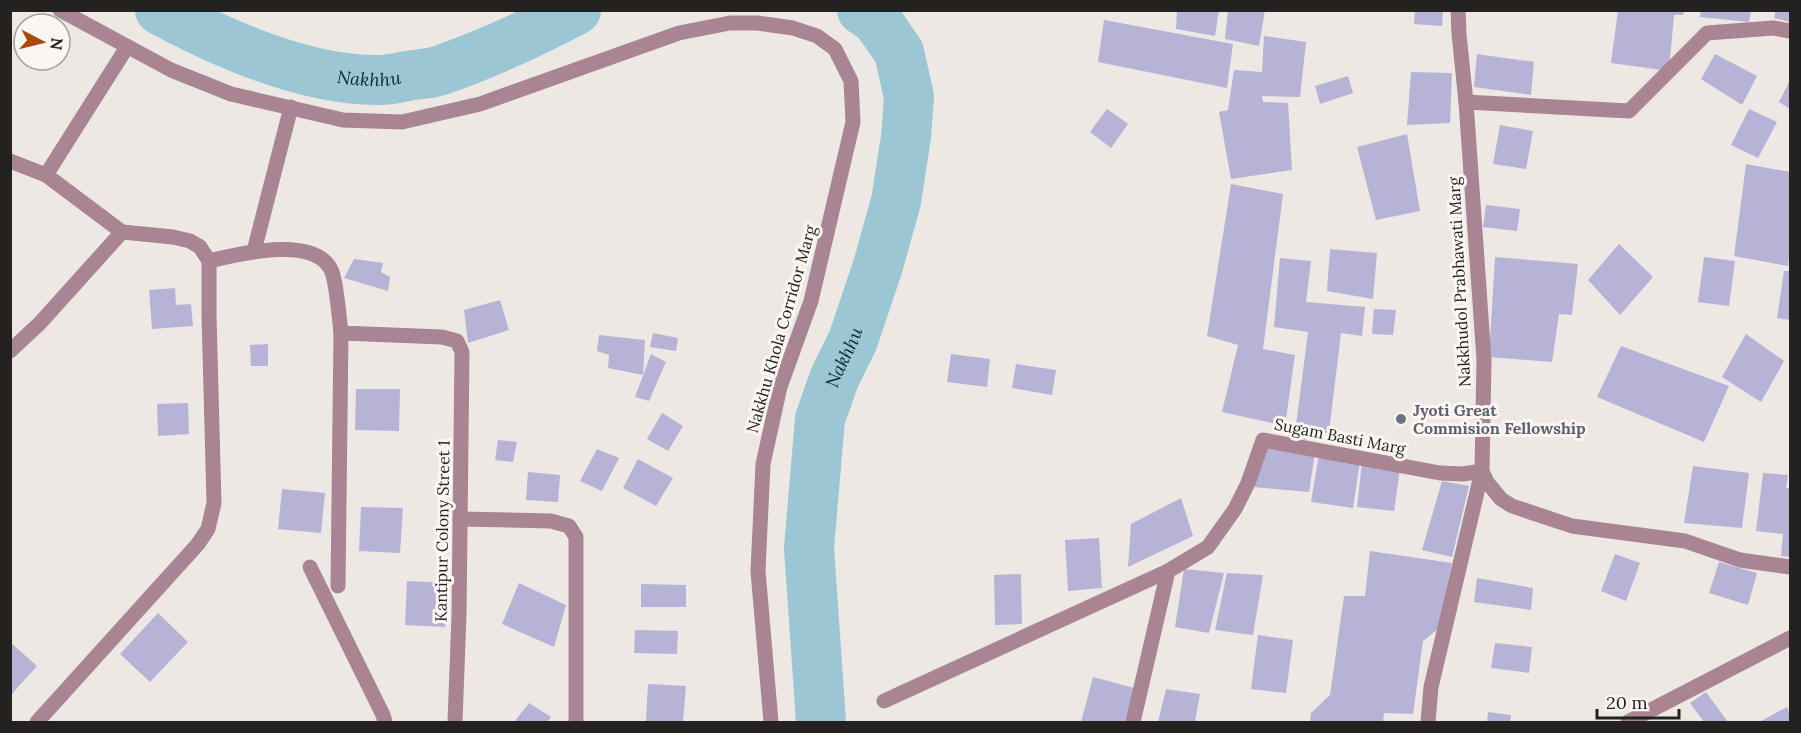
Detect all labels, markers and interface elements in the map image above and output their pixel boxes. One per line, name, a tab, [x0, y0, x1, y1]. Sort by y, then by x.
north arrow	[12, 12, 72, 72]
text: N	[46, 36, 68, 51]
water label: Nakhhu	[336, 65, 403, 91]
street label: Nakkhudol Prabhawati Marg	[1443, 175, 1474, 387]
street label: Nakkhu Khola Corridor Marg	[742, 222, 821, 435]
water label: Nakhhu	[820, 324, 867, 390]
place label: Jyoti Great Commision Fellowship	[1413, 400, 1586, 438]
marker: Jyoti Great Commision Fellowship	[1394, 412, 1408, 426]
street label: Sugam Basti Marg	[1273, 413, 1408, 459]
street label: Kantipur Colony Street 1	[430, 440, 454, 622]
scale bar	[1597, 682, 1680, 720]
text: 20 m	[1606, 691, 1648, 714]

